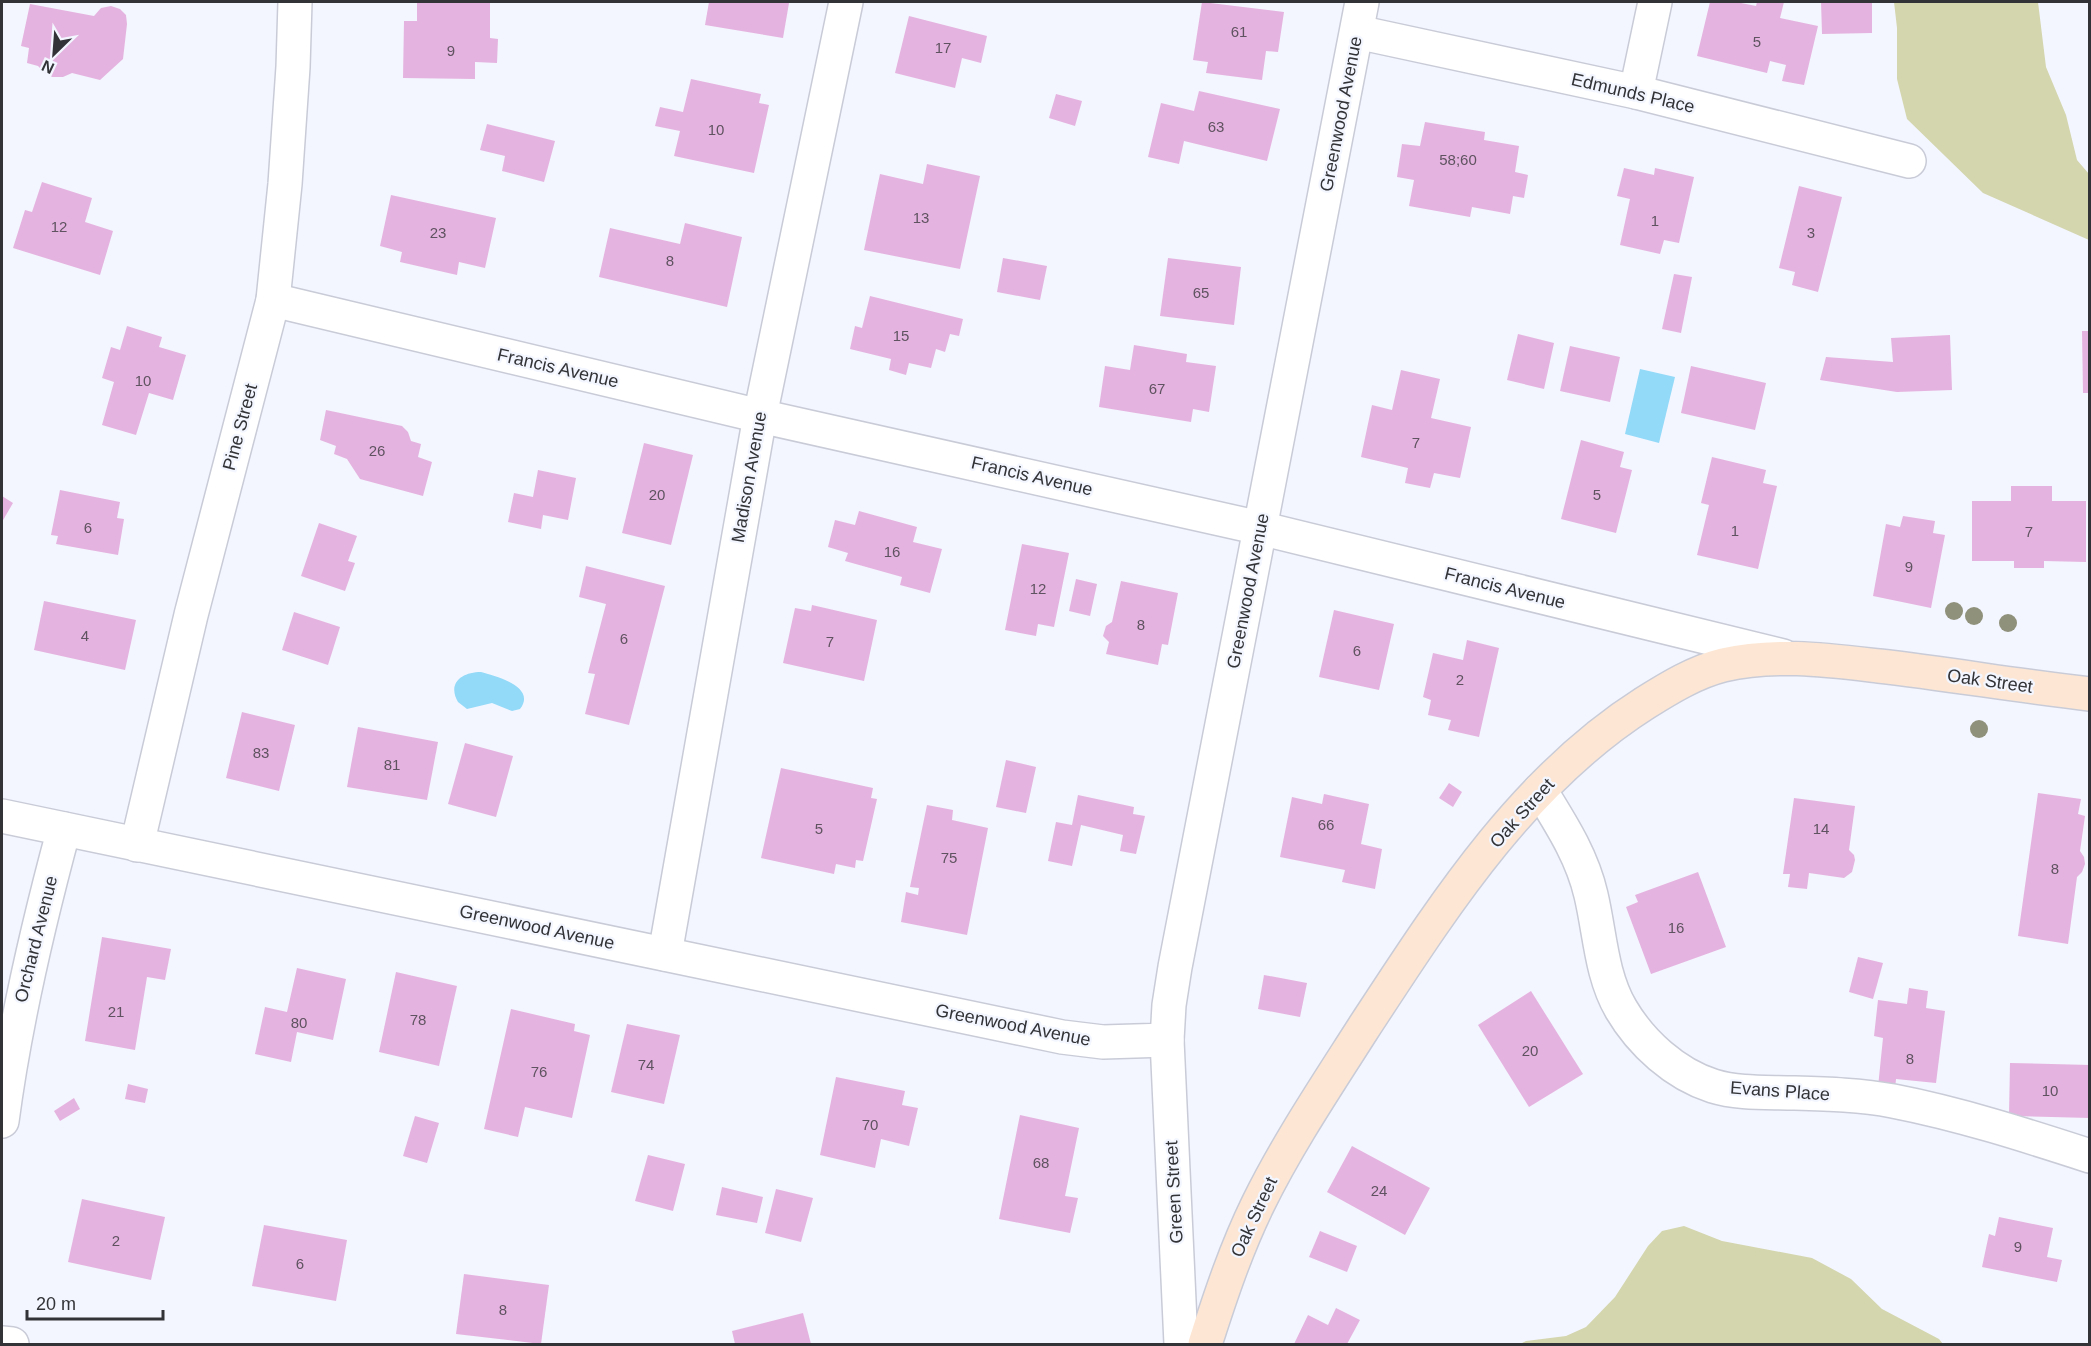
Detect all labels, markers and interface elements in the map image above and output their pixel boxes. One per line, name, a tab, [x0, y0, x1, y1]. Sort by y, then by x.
house number: 61	[1231, 23, 1247, 40]
north arrow	[24, 24, 84, 84]
house number: 5	[1753, 33, 1761, 50]
street label: Greenwood Avenue	[1316, 35, 1366, 193]
house number: 17	[935, 39, 951, 56]
house number: 9	[447, 42, 455, 59]
text: N	[39, 57, 57, 77]
street label: Edmunds Place	[1569, 69, 1697, 117]
house number: 63	[1208, 118, 1224, 135]
house number: 10	[708, 121, 724, 138]
house number: 58;60	[1439, 151, 1477, 168]
house number: 13	[913, 209, 929, 226]
house number: 1	[1651, 212, 1659, 229]
house number: 12	[51, 218, 67, 235]
house number: 23	[430, 224, 446, 241]
house number: 3	[1807, 224, 1815, 241]
house number: 8	[666, 252, 674, 269]
house number: 65	[1193, 284, 1209, 301]
house number: 15	[893, 327, 909, 344]
street label: Francis Avenue	[495, 344, 621, 392]
house number: 10	[135, 372, 151, 389]
house number: 67	[1149, 380, 1165, 397]
street label: Pine Street	[219, 381, 261, 473]
street label: Madison Avenue	[728, 410, 770, 544]
house number: 7	[1412, 434, 1420, 451]
house number: 26	[369, 442, 385, 459]
street label: Francis Avenue	[969, 452, 1095, 500]
house number: 20	[649, 486, 665, 503]
house number: 5	[1593, 486, 1601, 503]
street label: Greenwood Avenue	[1223, 512, 1273, 670]
house number: 6	[84, 519, 92, 536]
house number: 1	[1731, 522, 1739, 539]
house number: 7	[2025, 523, 2033, 540]
house number: 16	[884, 543, 900, 560]
house number: 9	[1905, 558, 1913, 575]
street label: Francis Avenue	[1443, 563, 1567, 613]
house number: 12	[1030, 580, 1046, 597]
house number: 8	[1137, 616, 1145, 633]
house number: 4	[81, 627, 89, 644]
house number: 6	[620, 630, 628, 647]
house number: 7	[826, 633, 834, 650]
house number: 6	[1353, 642, 1361, 659]
street label: Oak Street	[1946, 665, 2034, 697]
house number: 2	[1456, 671, 1464, 688]
house number: 83	[253, 744, 269, 761]
house number: 81	[384, 756, 400, 773]
street label: Oak Street	[1486, 774, 1558, 852]
house number: 66	[1318, 816, 1334, 833]
house number: 5	[815, 820, 823, 837]
house number: 14	[1813, 820, 1829, 837]
house number: 75	[941, 849, 957, 866]
house number: 8	[2051, 860, 2059, 877]
street label: Orchard Avenue	[11, 874, 61, 1004]
street label: Greenwood Avenue	[458, 901, 616, 953]
house number: 16	[1668, 919, 1684, 936]
street label: Greenwood Avenue	[934, 1000, 1092, 1050]
house number: 21	[108, 1003, 124, 1020]
house number: 78	[410, 1011, 426, 1028]
house number: 80	[291, 1014, 307, 1031]
house number: 20	[1522, 1042, 1538, 1059]
house number: 8	[1906, 1050, 1914, 1067]
house number: 74	[638, 1056, 654, 1073]
house number: 76	[531, 1063, 547, 1080]
street label: Evans Place	[1729, 1078, 1831, 1104]
house number: 10	[2042, 1082, 2058, 1099]
house number: 70	[862, 1116, 878, 1133]
street label: Green Street	[1161, 1140, 1187, 1244]
house number: 68	[1033, 1154, 1049, 1171]
street label: Oak Street	[1227, 1174, 1281, 1260]
house number: 24	[1371, 1182, 1387, 1199]
house number: 2	[112, 1232, 120, 1249]
house number: 9	[2014, 1238, 2022, 1255]
house number: 6	[296, 1255, 304, 1272]
scale bar	[27, 1283, 164, 1321]
text: 20 m	[36, 1294, 76, 1314]
house number: 8	[499, 1301, 507, 1318]

